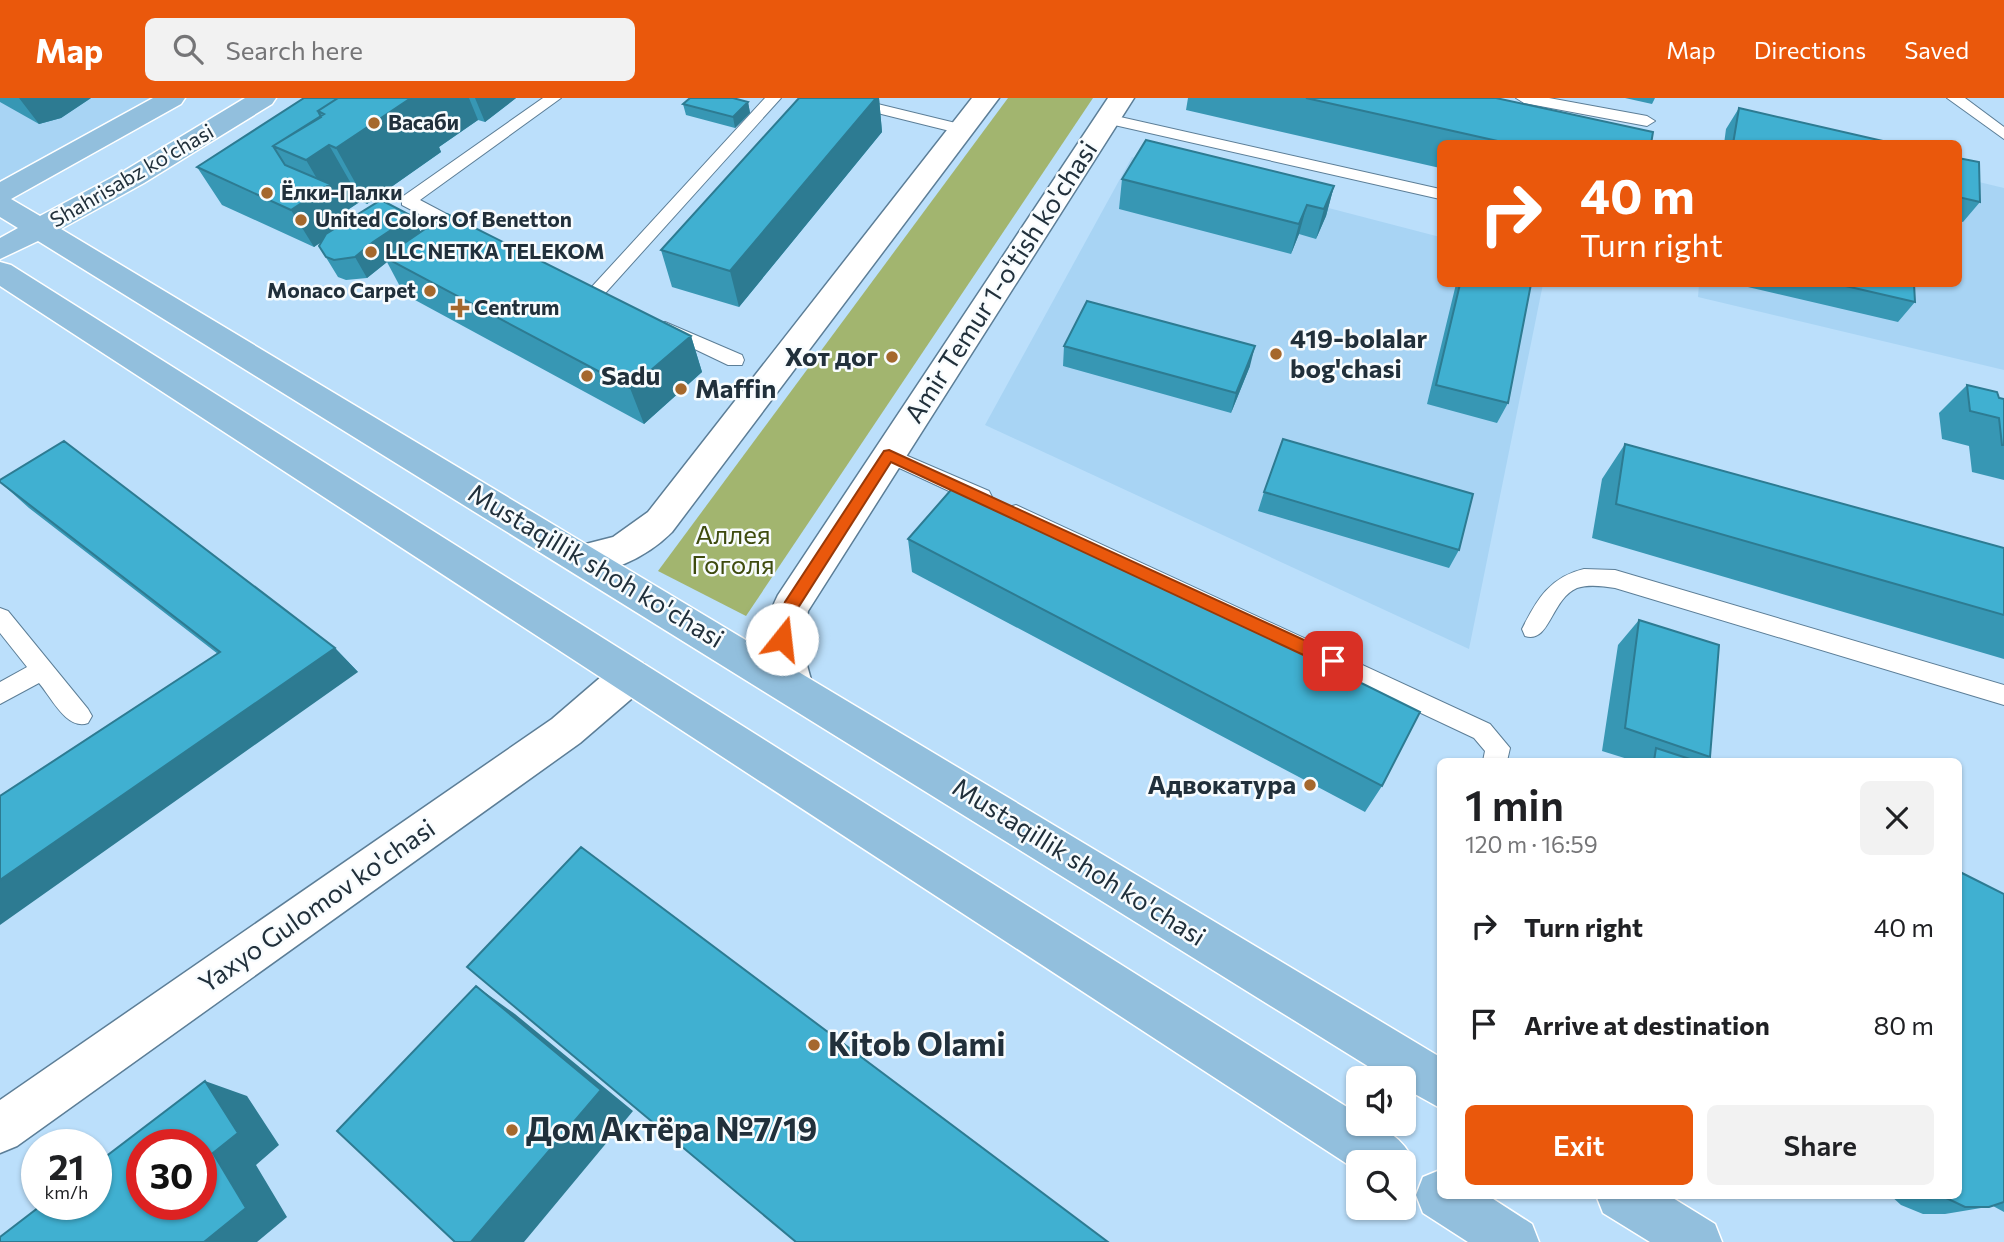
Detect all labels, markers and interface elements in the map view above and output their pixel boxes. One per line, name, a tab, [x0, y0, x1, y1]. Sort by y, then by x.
search box	[145, 18, 635, 81]
text: Map	[35, 29, 103, 70]
icon: search	[169, 30, 207, 68]
text: Search here	[225, 34, 363, 65]
text: Map	[1666, 35, 1716, 64]
text: Directions	[1754, 35, 1866, 64]
text: Saved	[1904, 35, 1969, 64]
place label: Васаби	[388, 109, 459, 134]
marker: Васаби	[366, 115, 382, 131]
street label: Shahrisabz ko'chasi	[45, 118, 217, 232]
street label: Amir Temur 1-o'tish ko'chasi	[897, 134, 1103, 428]
text: 40 m	[1580, 164, 1695, 224]
icon: right	[1465, 168, 1556, 259]
place label: Ёлки-Палки	[281, 179, 403, 204]
marker: Ёлки-Палки	[259, 185, 275, 201]
place label: United Colors Of Benetton	[315, 206, 572, 231]
marker: United Colors Of Benetton	[293, 212, 309, 228]
text: Turn right	[1580, 224, 1723, 264]
place label: LLC NETKA TELEKOM	[385, 238, 605, 263]
marker: LLC NETKA TELEKOM	[363, 244, 379, 260]
place label: Monaco Carpet	[267, 277, 416, 302]
marker: Monaco Carpet	[422, 283, 438, 299]
place label: Centrum	[474, 294, 559, 319]
marker: Centrum	[452, 300, 468, 316]
place label: 419-bolalar bog'chasi	[1290, 322, 1428, 383]
place label: Хот дог	[785, 340, 878, 371]
marker: 419-bolalar bog'chasi	[1268, 346, 1284, 362]
marker: Хот дог	[884, 349, 900, 365]
place label: Sadu	[601, 359, 660, 390]
marker: Sadu	[579, 368, 595, 384]
place label: Maffin	[695, 372, 776, 403]
marker: Maffin	[673, 381, 689, 397]
street label: Mustaqillik shoh ko'chasi	[463, 476, 730, 653]
park label: Аллея Гоголя	[691, 518, 775, 579]
position arrow	[745, 602, 819, 676]
pin	[1303, 631, 1363, 691]
icon: arrive	[1314, 642, 1352, 680]
place label: Адвокатура	[1148, 768, 1296, 799]
street label: Mustaqillik shoh ko'chasi	[948, 770, 1212, 951]
marker: Адвокатура	[1302, 777, 1318, 793]
text: 1 min	[1465, 778, 1564, 830]
button: close	[1860, 781, 1934, 855]
street label: Yaxyo Gulomov ko'chasi	[192, 811, 440, 998]
text: 120 m · 16:59	[1465, 830, 1598, 858]
icon: right	[1465, 907, 1503, 945]
text: Turn right	[1524, 911, 1643, 942]
text: 40 m	[1874, 911, 1934, 942]
icon: arrive	[1465, 1005, 1503, 1043]
text: Arrive at destination	[1524, 1009, 1770, 1040]
text: 80 m	[1874, 1009, 1934, 1040]
place label: Kitob Olami	[828, 1023, 1005, 1063]
marker: Kitob Olami	[806, 1037, 822, 1053]
map controls	[1346, 1066, 1416, 1220]
button: sound	[1346, 1066, 1416, 1136]
button: Exit	[1465, 1105, 1693, 1185]
button: Share	[1707, 1105, 1934, 1185]
place label: Дом Актёра №7/19	[526, 1108, 817, 1148]
marker: Дом Актёра №7/19	[504, 1122, 520, 1138]
speed limit sign: 30	[126, 1129, 217, 1220]
text: 21	[49, 1144, 84, 1187]
button: search	[1346, 1150, 1416, 1220]
text: km/h	[45, 1181, 88, 1203]

